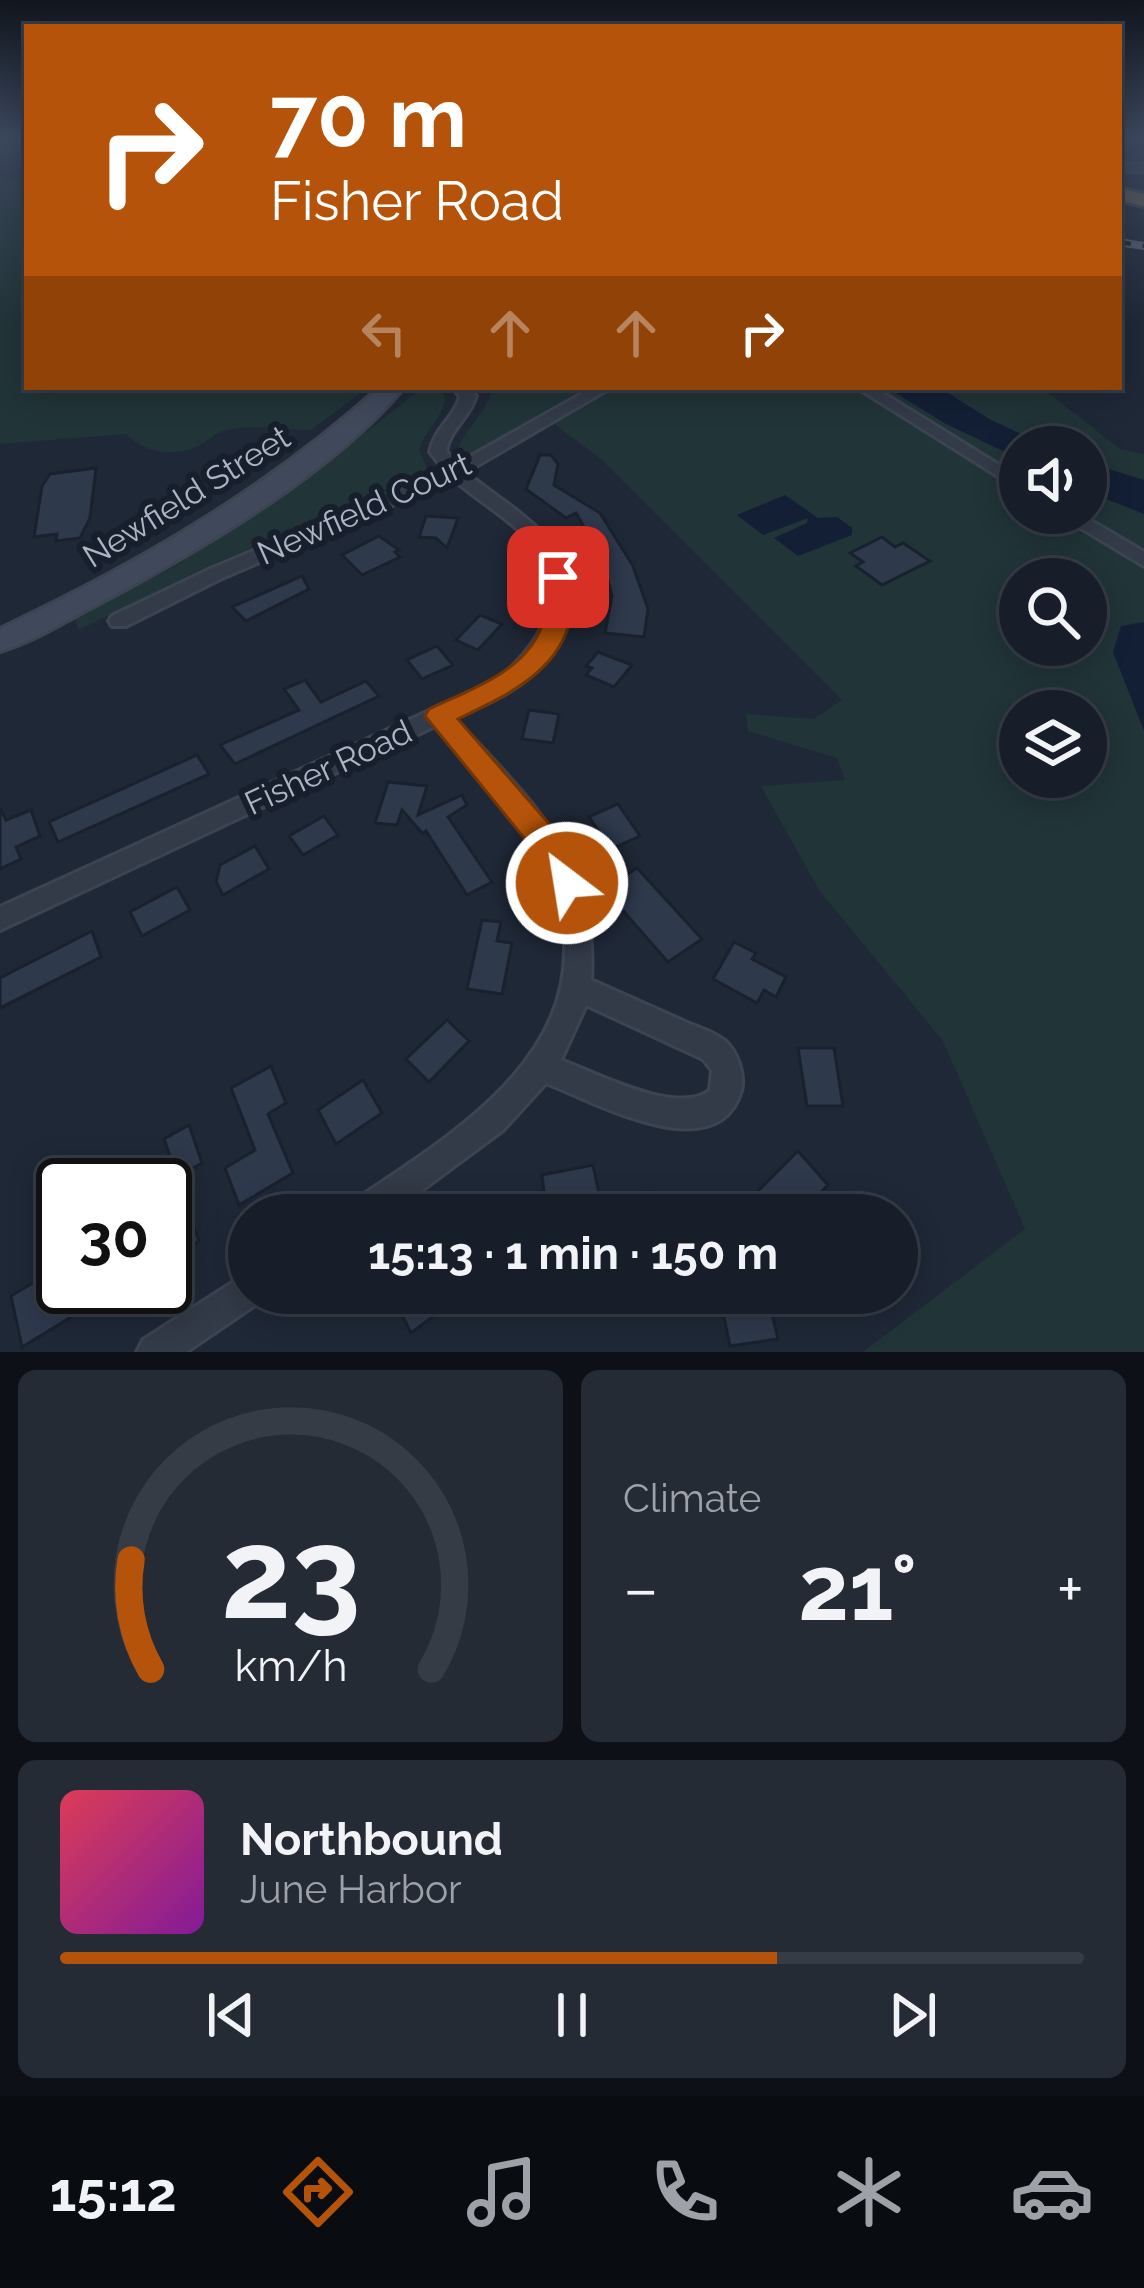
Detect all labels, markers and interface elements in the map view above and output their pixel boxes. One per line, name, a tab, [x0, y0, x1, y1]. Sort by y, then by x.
text: 70 m	[270, 68, 467, 167]
icon: right	[72, 72, 228, 228]
text: Fisher Road	[270, 169, 564, 233]
icon: left	[351, 300, 417, 366]
icon: ahead	[477, 300, 543, 366]
icon: ahead	[603, 300, 669, 366]
icon: right	[729, 300, 795, 366]
street label: Newfield Street	[76, 417, 297, 576]
map controls	[999, 426, 1107, 798]
button: sound	[999, 426, 1107, 534]
street label: Newfield Court	[251, 444, 477, 573]
pin	[507, 526, 609, 628]
icon: arrive	[525, 544, 591, 610]
button: search	[999, 558, 1107, 666]
button: layers	[999, 690, 1107, 798]
street label: Fisher Road	[239, 712, 418, 823]
position arrow	[504, 820, 630, 946]
speed limit sign: 30	[36, 1158, 192, 1314]
text: 15:13 · 1 min · 150 m	[368, 1227, 778, 1280]
text: Climate	[623, 1475, 761, 1521]
text: 23	[220, 1501, 361, 1647]
text: 21°	[798, 1535, 917, 1641]
text: −	[623, 1550, 659, 1627]
text: +	[1057, 1550, 1084, 1627]
text: km/h	[234, 1641, 347, 1691]
text: Northbound	[240, 1813, 503, 1866]
text: June Harbor	[240, 1866, 462, 1912]
icon: previous	[198, 1982, 264, 2048]
icon: pause	[539, 1982, 605, 2048]
icon: next	[880, 1982, 946, 2048]
icon: directions	[276, 2150, 360, 2234]
icon: music	[460, 2150, 544, 2234]
icon: phone	[643, 2150, 727, 2234]
icon: climate	[827, 2150, 911, 2234]
icon: car	[1010, 2150, 1094, 2234]
text: 15:12	[50, 2160, 177, 2224]

